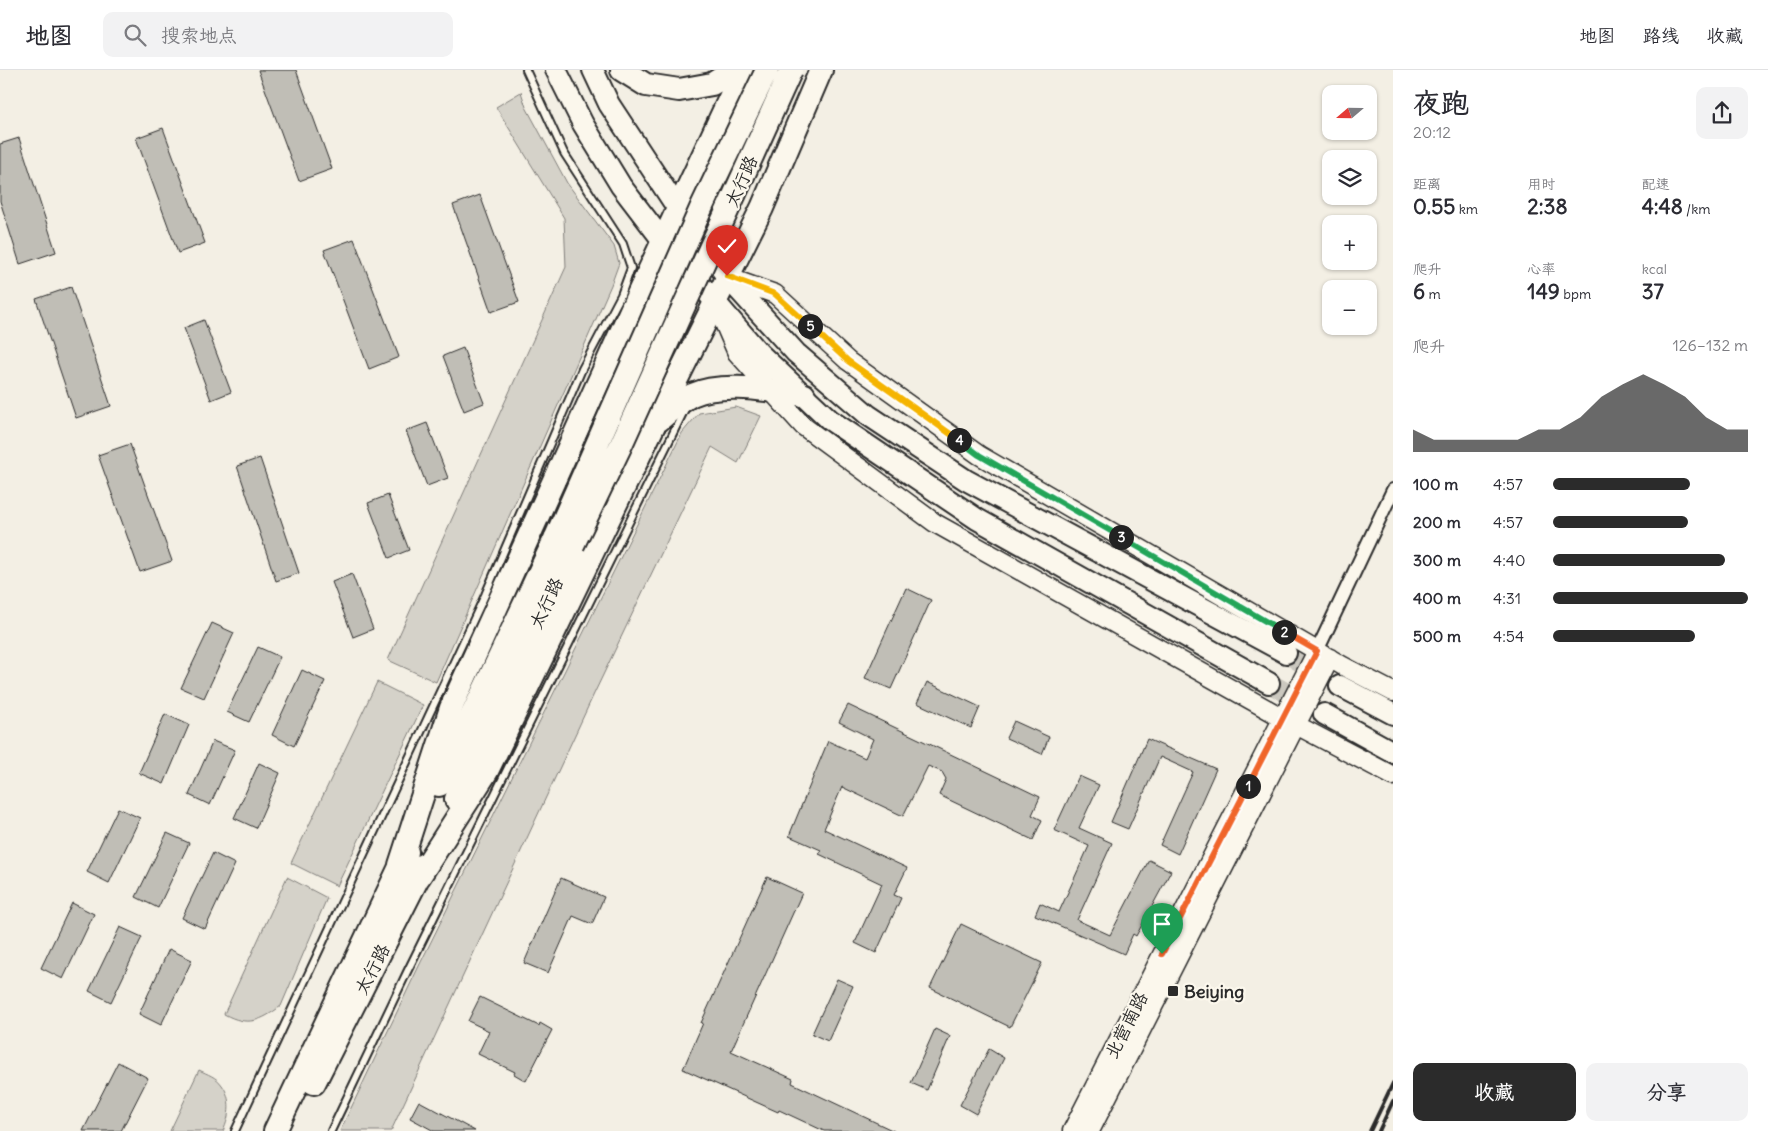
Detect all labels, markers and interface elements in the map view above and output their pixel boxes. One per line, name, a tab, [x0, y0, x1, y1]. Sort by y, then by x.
search box	[103, 12, 453, 57]
text: 地图	[25, 20, 73, 50]
icon: search	[121, 21, 149, 49]
text: 搜索地点	[161, 23, 237, 47]
text: 地图	[1579, 24, 1615, 47]
text: 路线	[1643, 24, 1679, 47]
text: 收藏	[1707, 24, 1743, 47]
north arrow	[1322, 85, 1378, 140]
map controls	[1322, 85, 1377, 335]
text: 夜跑	[1413, 85, 1469, 121]
button: share	[1696, 87, 1748, 139]
text: 20:12	[1413, 122, 1451, 142]
button: layers	[1322, 150, 1377, 205]
street label: 太行路	[720, 152, 762, 210]
text: 距离	[1413, 175, 1441, 193]
text: 用时	[1527, 175, 1555, 193]
text: 配速	[1642, 175, 1670, 193]
text: 0.55	[1413, 193, 1455, 220]
text: 2:38	[1527, 193, 1568, 220]
text: 4:48	[1642, 193, 1683, 220]
text: km	[1455, 200, 1478, 218]
text: /km	[1683, 200, 1711, 218]
button: +	[1322, 215, 1377, 270]
pin	[706, 225, 748, 276]
icon: check	[713, 232, 741, 260]
text: 爬升	[1413, 260, 1441, 278]
text: 心率	[1527, 260, 1555, 278]
text: kcal	[1642, 260, 1667, 278]
text: 6	[1413, 278, 1425, 305]
text: 149	[1527, 278, 1560, 305]
text: 37	[1642, 278, 1664, 305]
button: −	[1322, 280, 1377, 335]
text: m	[1425, 285, 1441, 303]
text: bpm	[1560, 285, 1591, 303]
pin: 5	[798, 314, 822, 338]
text: 5	[806, 317, 815, 335]
text: 126–132 m	[1673, 335, 1748, 355]
text: 爬升	[1413, 336, 1445, 356]
pin: 4	[946, 428, 972, 452]
text: 4	[955, 431, 964, 449]
text: 100 m	[1413, 474, 1458, 494]
text: 4:57	[1493, 474, 1523, 494]
text: 200 m	[1413, 512, 1461, 532]
text: 4:57	[1493, 512, 1523, 532]
pin: 3	[1108, 524, 1134, 550]
text: 3	[1118, 528, 1125, 546]
text: 300 m	[1413, 550, 1461, 570]
text: 4:40	[1493, 550, 1526, 570]
street label: 太行路	[524, 574, 568, 632]
text: 400 m	[1413, 588, 1461, 608]
text: 4:31	[1493, 588, 1521, 608]
pin: 2	[1272, 620, 1296, 644]
text: 2	[1281, 623, 1288, 641]
text: 500 m	[1413, 626, 1461, 646]
text: 4:54	[1493, 626, 1524, 646]
pin: 1	[1236, 774, 1260, 798]
text: 1	[1246, 777, 1251, 795]
pin	[1141, 903, 1183, 954]
icon: arrive	[1148, 910, 1176, 938]
street label: 太行路	[349, 940, 395, 998]
place label: Beiying	[1184, 980, 1244, 1003]
marker: Beiying	[1166, 984, 1180, 998]
street label: 北营南路	[1099, 988, 1153, 1062]
button: 收藏	[1413, 1063, 1576, 1121]
button: 分享	[1586, 1063, 1748, 1121]

